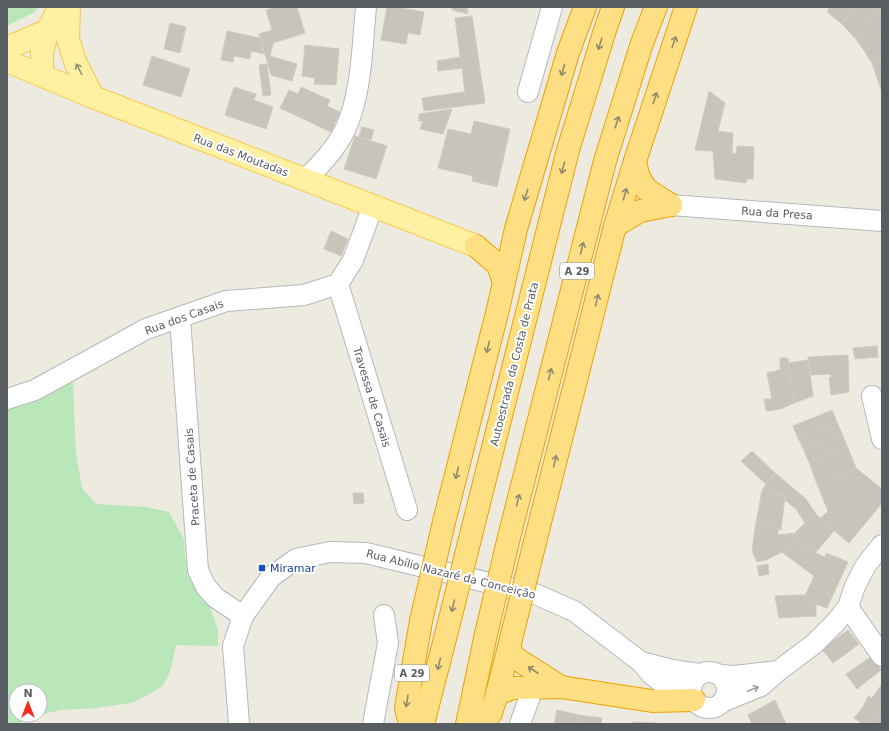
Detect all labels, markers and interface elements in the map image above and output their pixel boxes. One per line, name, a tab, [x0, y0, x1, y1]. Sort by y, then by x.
one-way arrow	[671, 35, 678, 48]
one-way arrow	[596, 37, 603, 50]
one-way arrow	[74, 63, 82, 75]
one-way arrow	[559, 64, 566, 77]
one-way arrow	[652, 91, 659, 104]
one-way arrow	[614, 116, 621, 129]
street label: Rua das Moutadas	[191, 131, 291, 180]
one-way arrow	[559, 162, 566, 175]
one-way arrow	[522, 188, 529, 201]
one-way arrow	[622, 188, 629, 201]
street label: Rua da Presa	[741, 205, 813, 222]
one-way arrow	[579, 241, 587, 254]
road number: A 29	[560, 263, 594, 279]
street label: Autoestrada da Costa de Prata	[488, 281, 541, 448]
one-way arrow	[594, 293, 601, 306]
street label: Rua dos Casais	[143, 297, 226, 338]
one-way arrow	[484, 340, 492, 353]
street label: Travessa de Casais	[350, 344, 393, 449]
one-way arrow	[547, 367, 555, 380]
street label: Praceta de Casais	[183, 427, 202, 526]
one-way arrow	[552, 455, 560, 468]
one-way arrow	[452, 466, 460, 479]
one-way arrow	[515, 493, 523, 506]
street label: Rua Abílio Nazaré da Conceição	[365, 547, 537, 602]
place label: Miramar	[270, 562, 316, 575]
marker: Miramar	[257, 563, 267, 573]
one-way arrow	[449, 599, 457, 612]
one-way arrow	[434, 658, 442, 671]
road number: A 29	[395, 665, 429, 681]
one-way arrow	[527, 665, 539, 673]
north arrow	[8, 683, 48, 723]
one-way arrow	[747, 685, 759, 693]
text: N	[23, 687, 33, 700]
one-way arrow	[403, 694, 411, 707]

